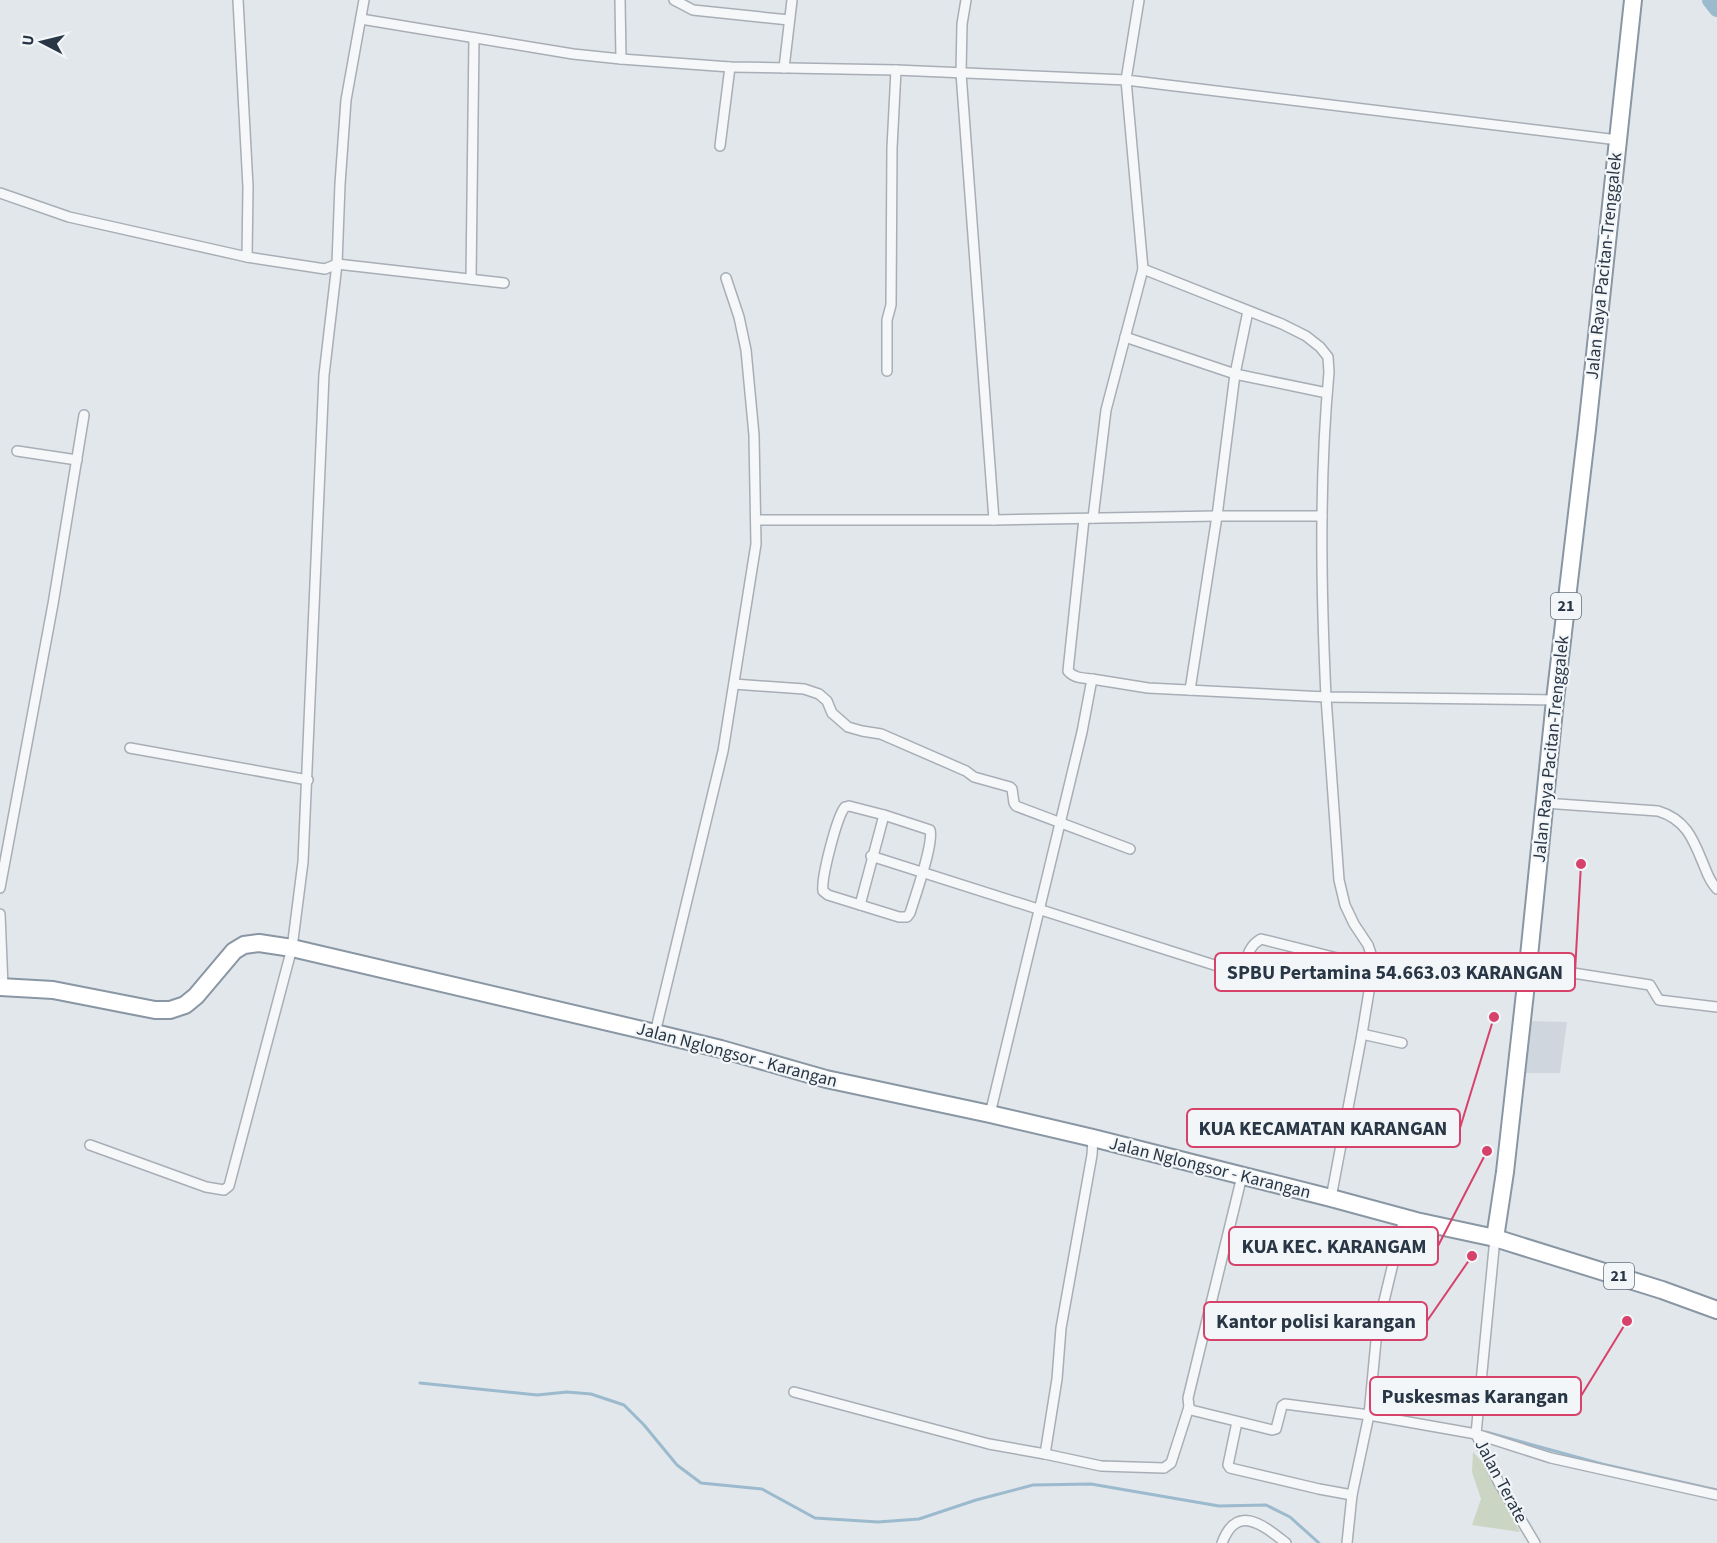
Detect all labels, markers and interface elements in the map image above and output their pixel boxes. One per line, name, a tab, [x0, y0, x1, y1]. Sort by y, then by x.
north arrow	[12, 12, 72, 72]
text: U	[17, 34, 40, 47]
street label: Jalan Raya Pacitan-Trenggalek	[1580, 151, 1628, 381]
road number: 21	[1551, 593, 1581, 619]
street label: Jalan Raya Pacitan-Trenggalek	[1527, 634, 1575, 864]
callout: SPBU Pertamina 54.663.03 KARANGAN	[1215, 953, 1575, 991]
text: SPBU Pertamina 54.663.03 KARANGAN	[1227, 959, 1563, 987]
street label: Jalan Nglongsor - Karangan	[634, 1016, 840, 1094]
callout: KUA KECAMATAN KARANGAN	[1187, 1109, 1460, 1147]
text: KUA KECAMATAN KARANGAN	[1199, 1115, 1447, 1143]
street label: Jalan Nglongsor - Karangan	[1107, 1131, 1313, 1205]
callout: KUA KEC. KARANGAM	[1229, 1227, 1438, 1265]
text: KUA KEC. KARANGAM	[1241, 1233, 1427, 1261]
road number: 21	[1604, 1263, 1634, 1289]
callout: Kantor polisi karangan	[1204, 1302, 1427, 1340]
text: Kantor polisi karangan	[1216, 1308, 1416, 1336]
callout: Puskesmas Karangan	[1370, 1377, 1581, 1415]
text: Puskesmas Karangan	[1382, 1383, 1568, 1411]
street label: Jalan Terate	[1468, 1435, 1534, 1527]

